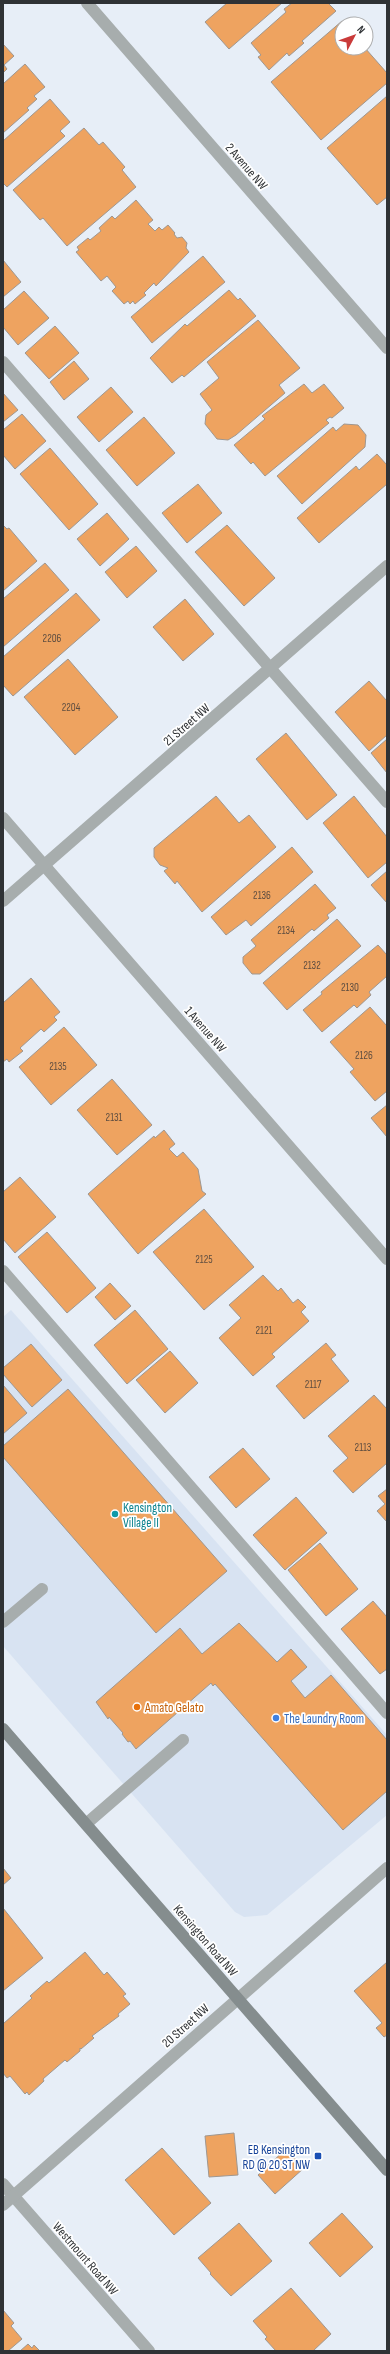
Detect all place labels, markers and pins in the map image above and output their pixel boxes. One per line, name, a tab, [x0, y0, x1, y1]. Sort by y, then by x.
place label: Kensington Village II	[123, 1500, 172, 1531]
marker: Kensington Village II	[110, 1509, 120, 1519]
place label: Amato Gelato	[144, 1700, 204, 1716]
marker: Amato Gelato	[132, 1702, 142, 1712]
place label: The Laundry Room	[284, 1711, 364, 1727]
marker: The Laundry Room	[271, 1713, 281, 1723]
place label: EB Kensington RD @ 20 ST NW	[243, 2142, 311, 2173]
marker: EB Kensington RD @ 20 ST NW	[313, 2151, 323, 2161]

